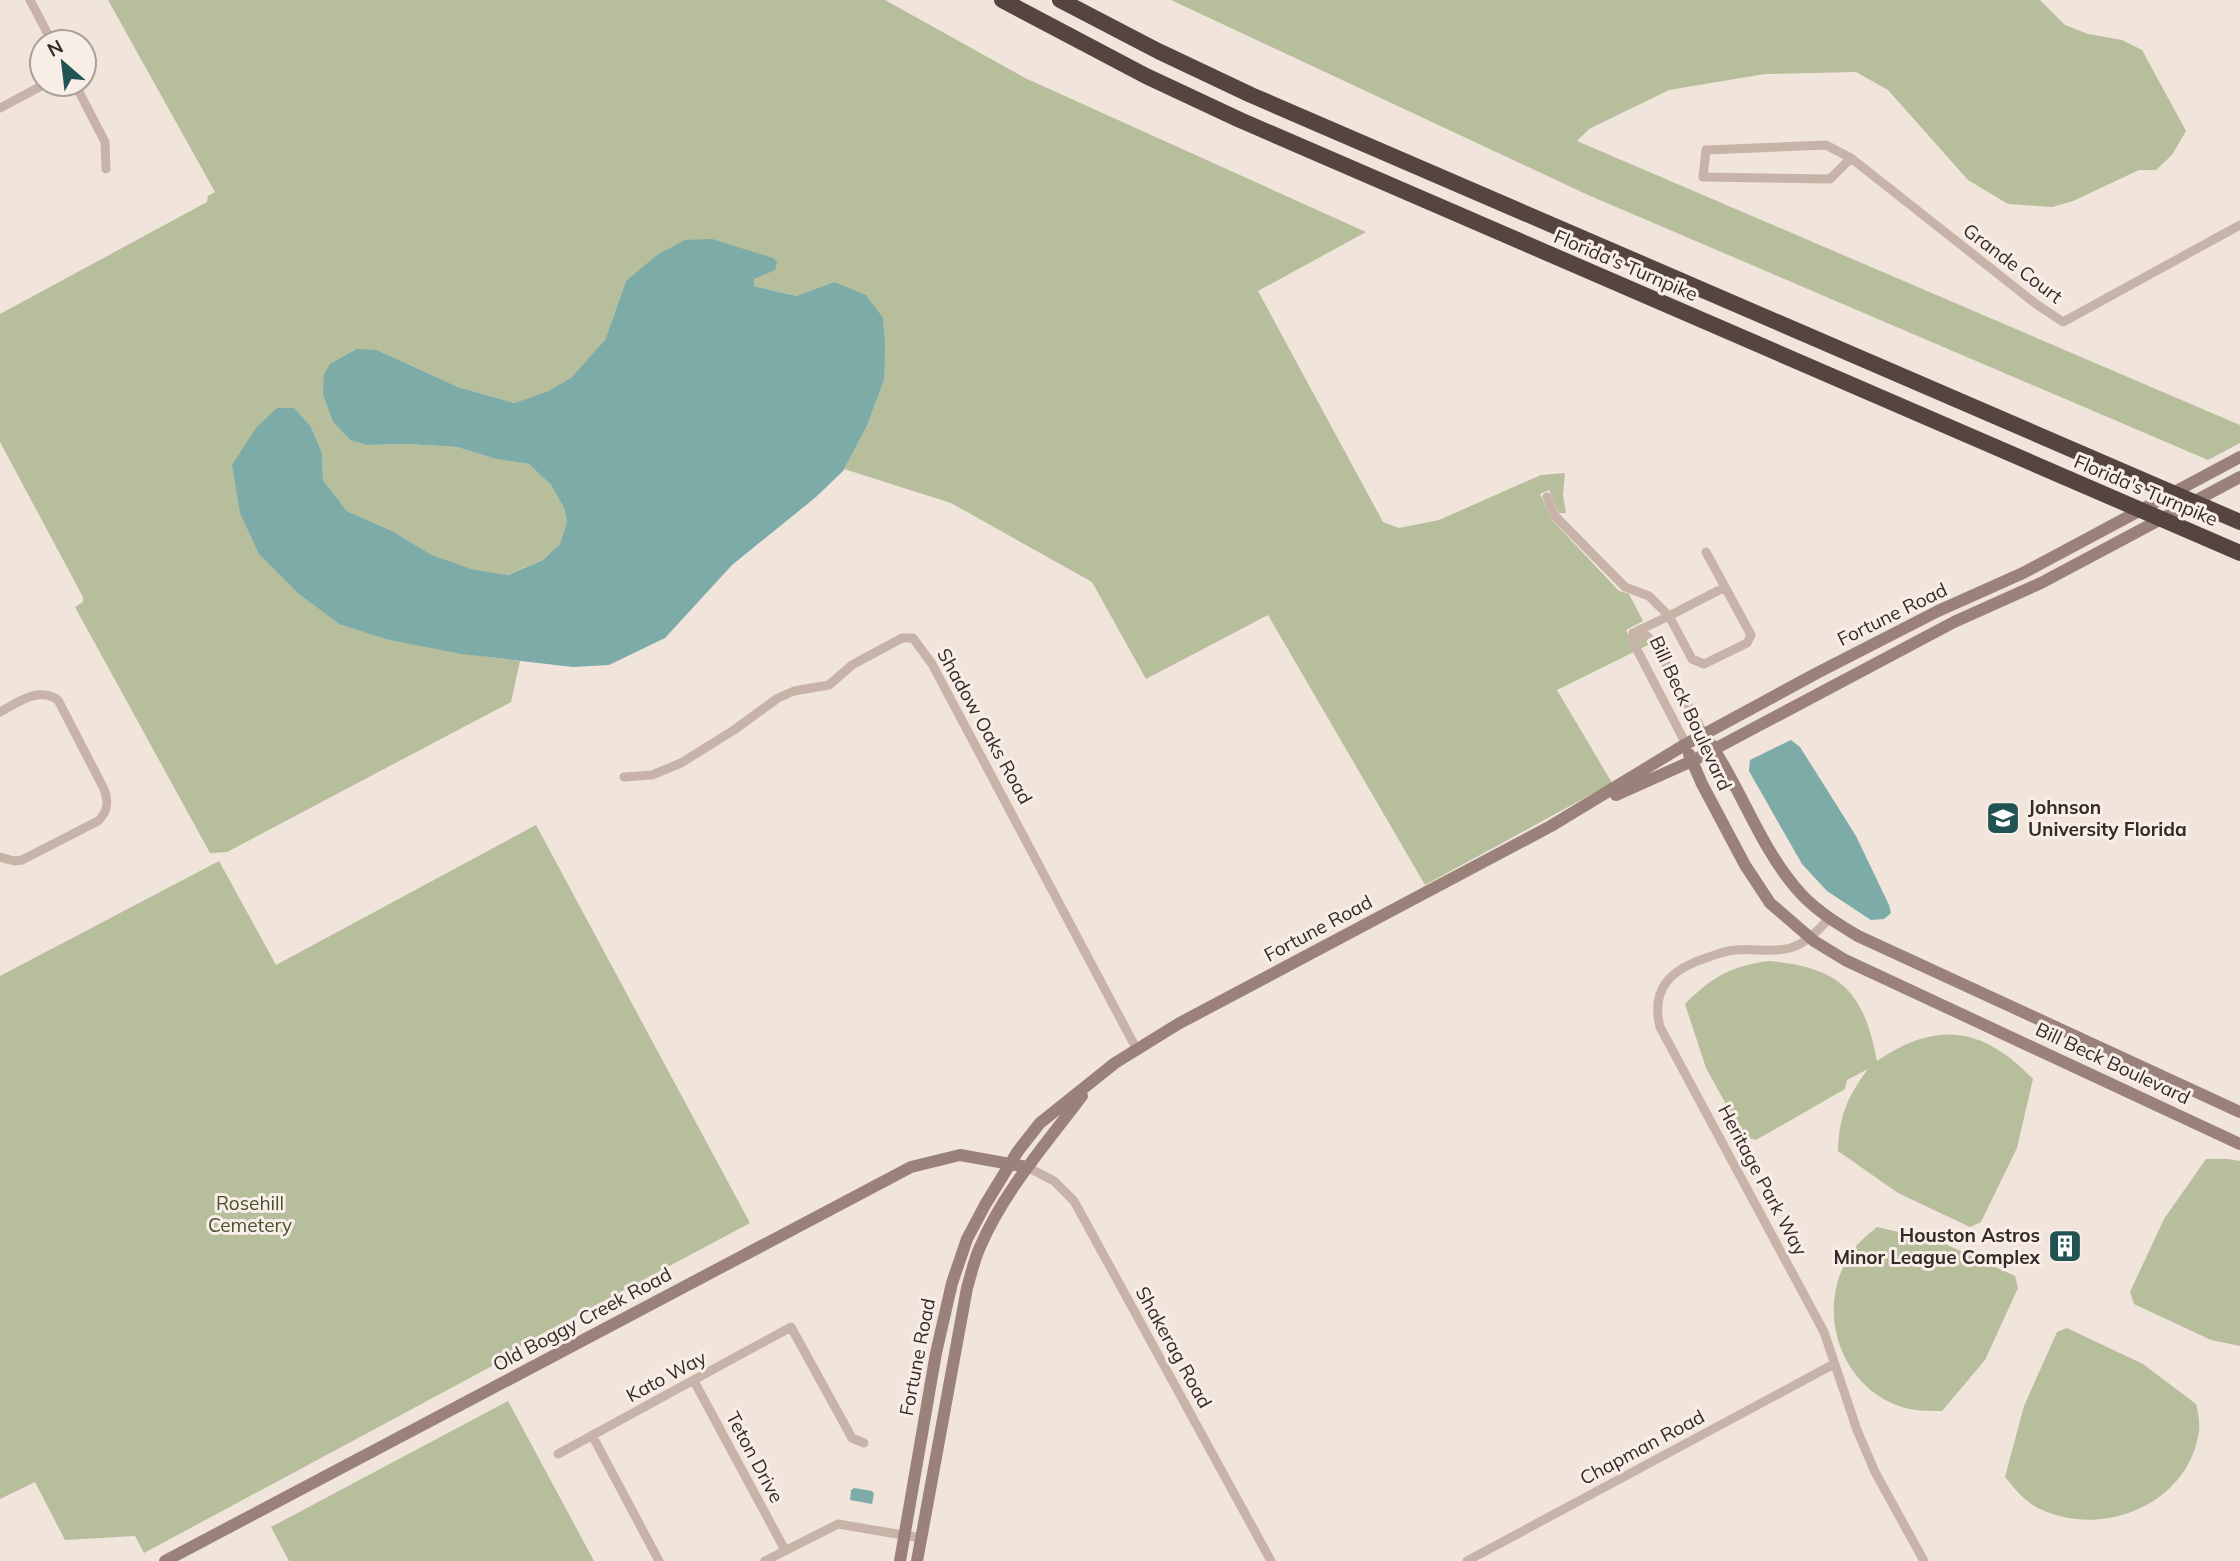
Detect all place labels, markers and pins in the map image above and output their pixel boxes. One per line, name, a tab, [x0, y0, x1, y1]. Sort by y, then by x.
place label: Johnson University Florida	[2028, 795, 2187, 841]
school or university icon: Johnson University Florida	[1984, 799, 2022, 837]
place label: Houston Astros Minor League Complex	[1833, 1223, 2041, 1269]
building icon: Houston Astros Minor League Complex	[2046, 1227, 2084, 1265]

